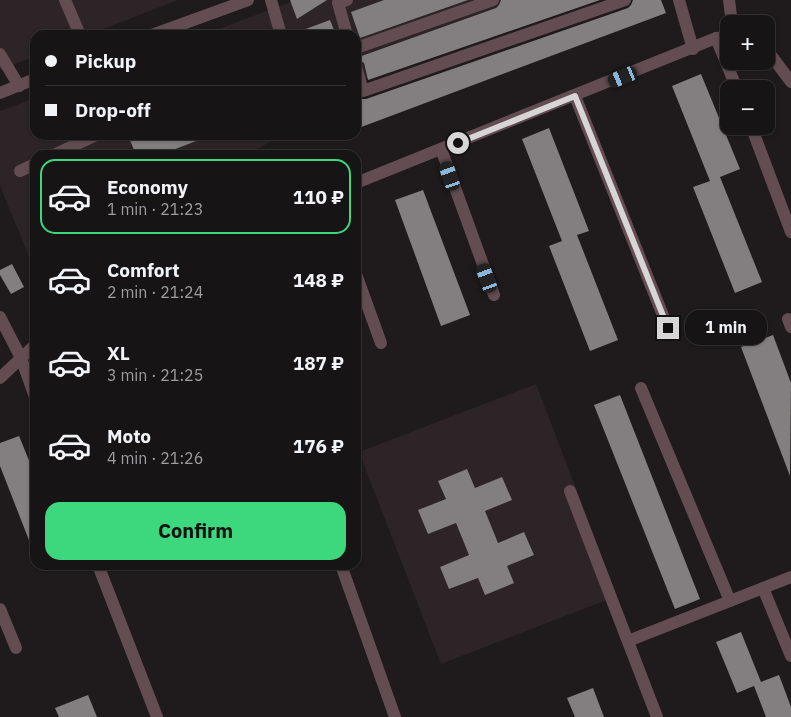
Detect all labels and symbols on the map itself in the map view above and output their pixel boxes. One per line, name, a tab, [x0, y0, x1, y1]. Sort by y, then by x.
car	[606, 64, 639, 90]
route start	[447, 132, 469, 154]
car	[438, 159, 461, 193]
car	[474, 261, 499, 295]
callout: 1 min	[686, 310, 768, 346]
route end	[657, 317, 679, 339]

